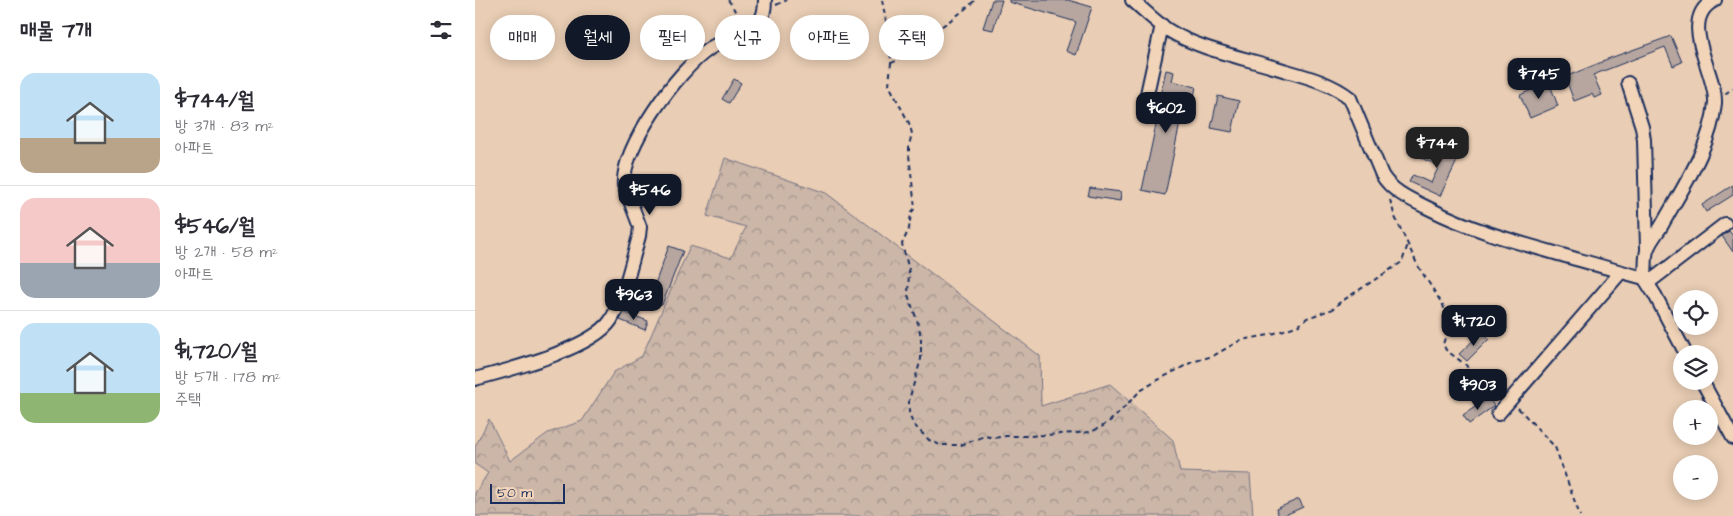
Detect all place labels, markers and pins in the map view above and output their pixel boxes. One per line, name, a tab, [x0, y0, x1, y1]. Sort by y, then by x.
pin: $745	[1509, 58, 1569, 100]
pin: $602	[1136, 92, 1196, 134]
pin: $744	[1407, 126, 1467, 169]
pin: $546	[620, 174, 680, 216]
pin: $963	[604, 278, 664, 321]
pin: $1,720	[1433, 304, 1515, 347]
pin: $903	[1448, 368, 1508, 411]

